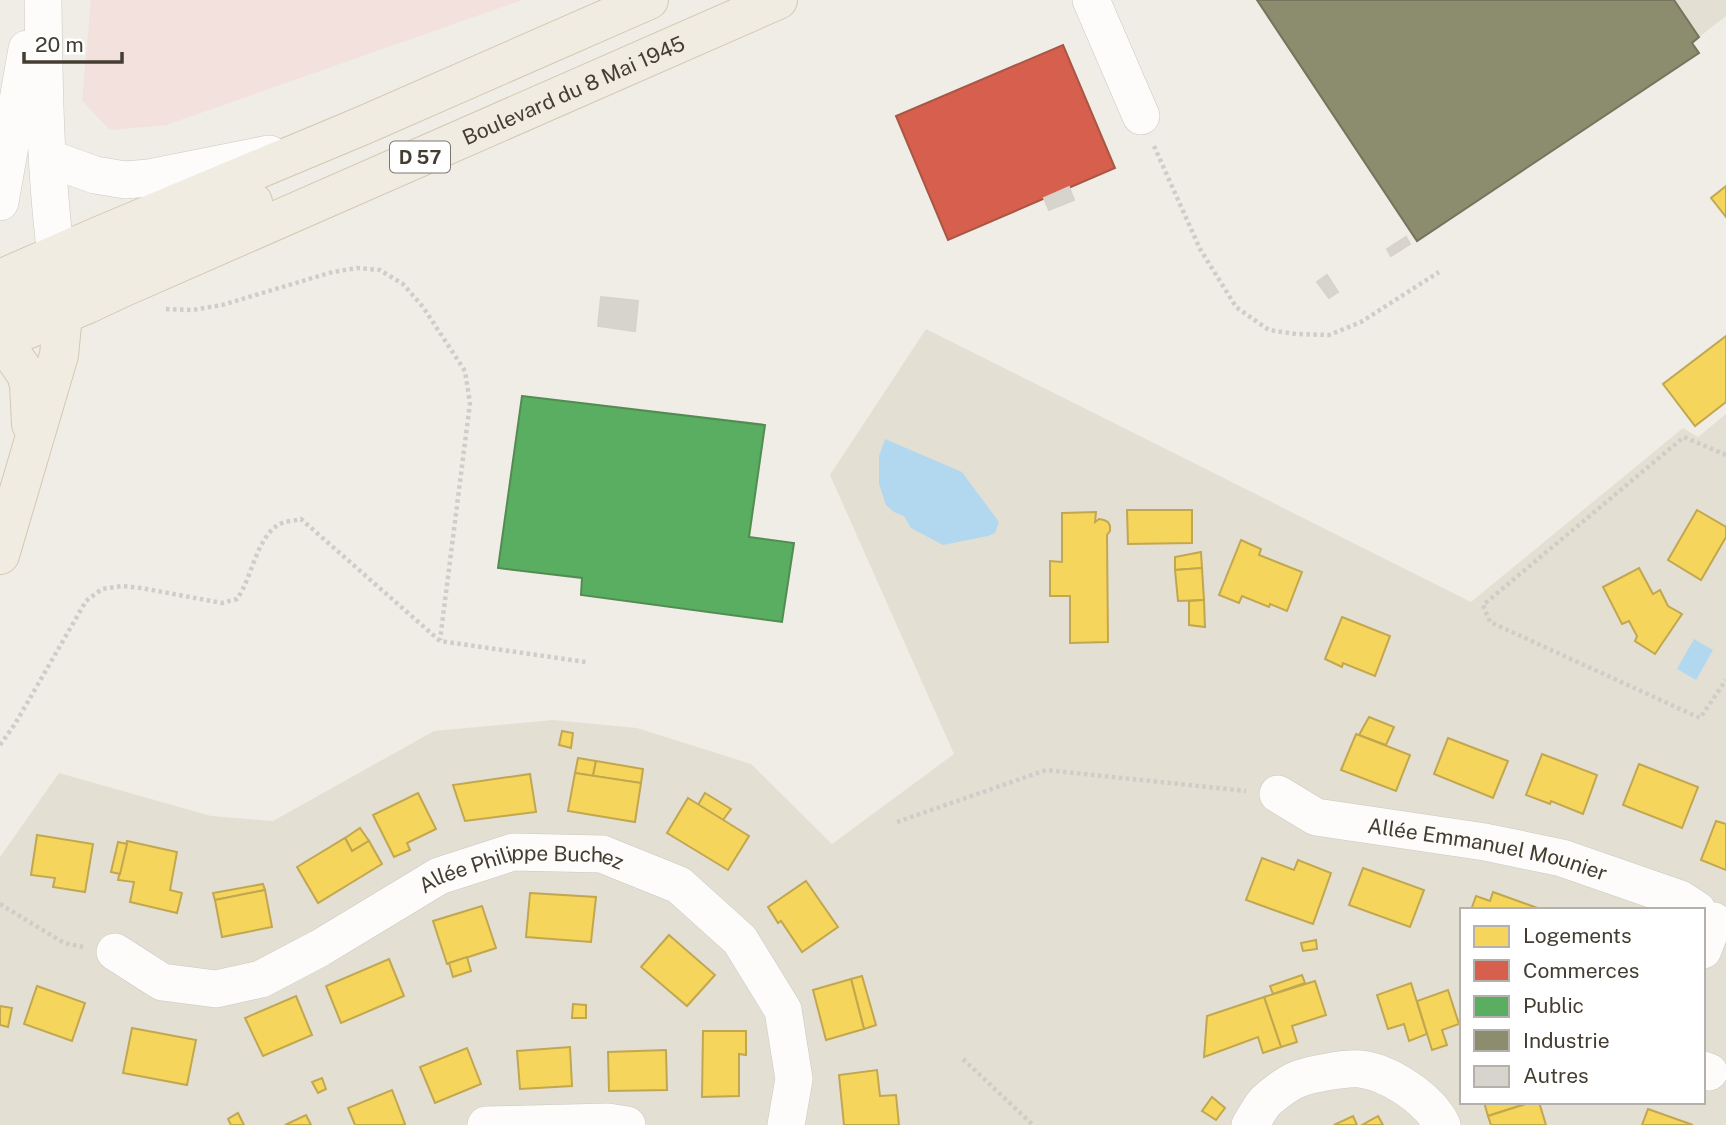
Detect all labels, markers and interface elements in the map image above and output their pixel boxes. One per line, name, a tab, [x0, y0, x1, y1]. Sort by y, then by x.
scale bar	[24, 21, 122, 65]
street label: Boulevard du 8 Mai 1945	[458, 30, 688, 150]
text: 20 m	[35, 32, 84, 57]
road number: D 57	[390, 141, 450, 172]
street label: Allée Emmanuel Mounier	[1366, 812, 1611, 885]
street label: Allée Philippe Buchez	[414, 839, 628, 898]
legend	[1460, 908, 1705, 1104]
text: Logements	[1523, 923, 1632, 948]
text: Commerces	[1523, 958, 1639, 983]
text: Public	[1523, 993, 1584, 1018]
text: Industrie	[1523, 1028, 1610, 1053]
text: Autres	[1523, 1063, 1589, 1088]

